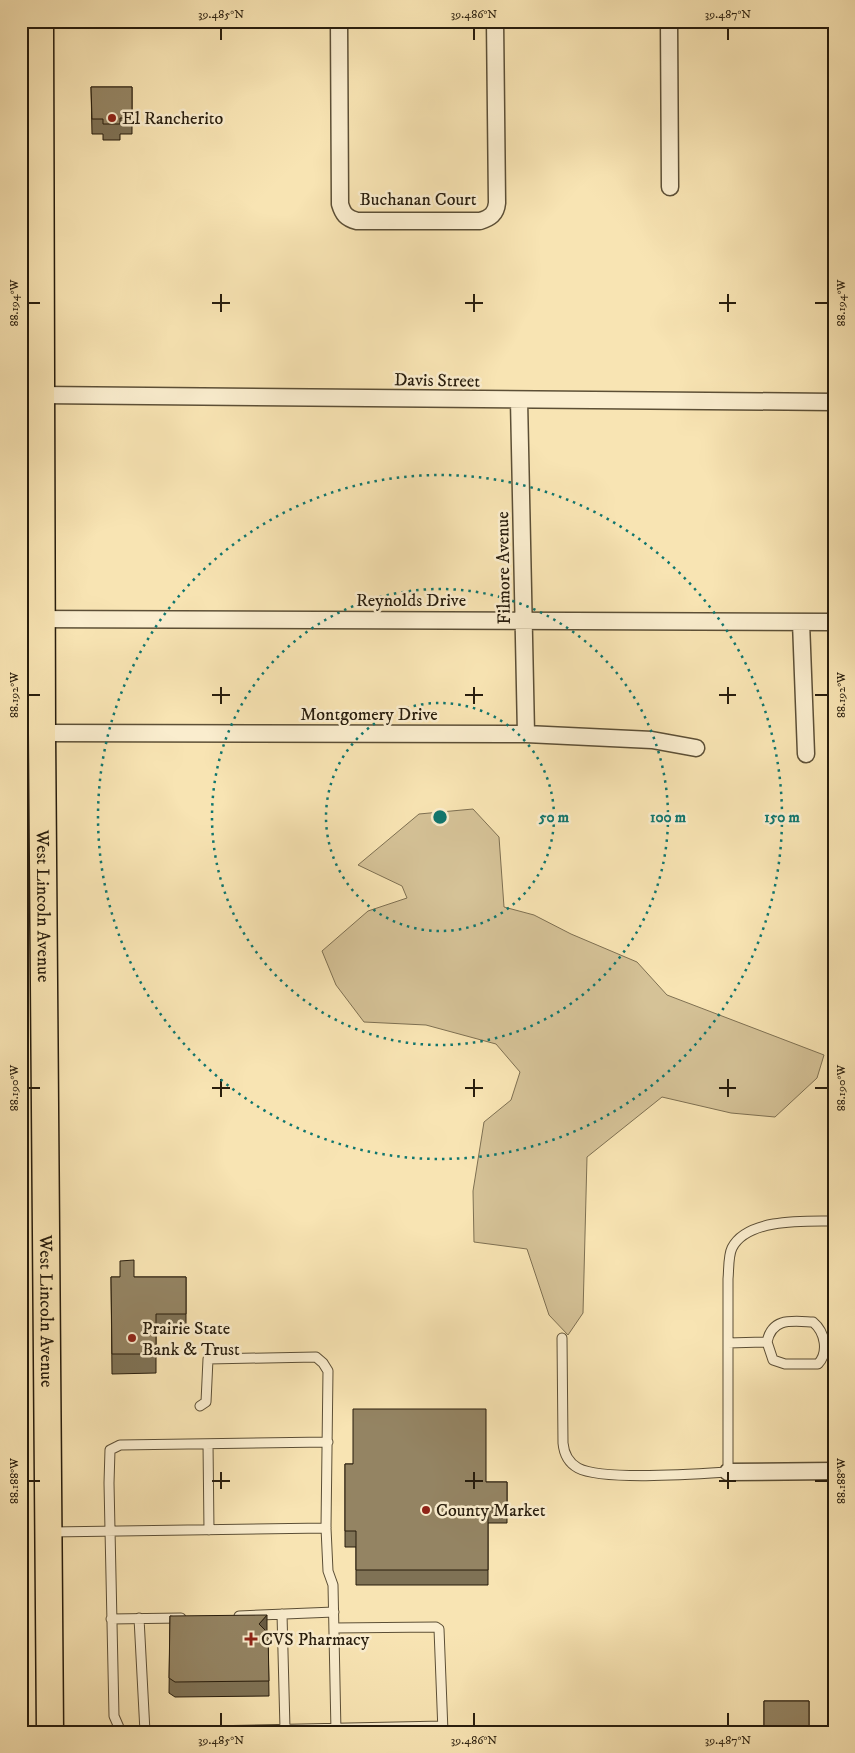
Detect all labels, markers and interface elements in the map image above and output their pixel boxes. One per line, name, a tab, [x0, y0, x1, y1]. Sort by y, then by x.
text: 39.485°N	[198, 7, 244, 22]
text: 39.486°N	[451, 7, 497, 22]
text: 39.487°N	[705, 7, 751, 22]
place label: El Rancherito	[122, 108, 224, 130]
marker: El Rancherito	[106, 112, 118, 124]
street label: Buchanan Court	[359, 189, 477, 211]
text: 88.194°W	[7, 279, 22, 326]
text: 88.194°W	[834, 279, 849, 326]
street label: Davis Street	[394, 369, 480, 393]
street label: Filmore Avenue	[492, 511, 516, 625]
street label: Reynolds Drive	[356, 590, 466, 612]
text: 88.192°W	[7, 671, 22, 718]
text: 88.192°W	[834, 671, 849, 718]
street label: Montgomery Drive	[300, 704, 438, 726]
centre of rings	[431, 808, 449, 826]
text: 50 m	[538, 808, 570, 827]
text: 100 m	[650, 808, 687, 827]
text: 150 m	[764, 808, 800, 827]
street label: West Lincoln Avenue	[31, 829, 54, 982]
text: 88.190°W	[7, 1064, 22, 1111]
text: 88.190°W	[834, 1064, 849, 1111]
street label: West Lincoln Avenue	[34, 1234, 57, 1387]
place label: Prairie State Bank & Trust	[142, 1318, 240, 1361]
marker: Prairie State Bank & Trust	[126, 1332, 138, 1344]
text: 88.188°W	[7, 1457, 22, 1504]
text: 88.188°W	[834, 1457, 849, 1504]
place label: County Market	[436, 1500, 546, 1522]
marker: County Market	[420, 1504, 432, 1516]
place label: CVS Pharmacy	[261, 1629, 370, 1651]
marker: CVS Pharmacy	[245, 1633, 257, 1645]
text: 39.485°N	[198, 1733, 244, 1748]
text: 39.486°N	[451, 1733, 497, 1748]
text: 39.487°N	[705, 1733, 751, 1748]

